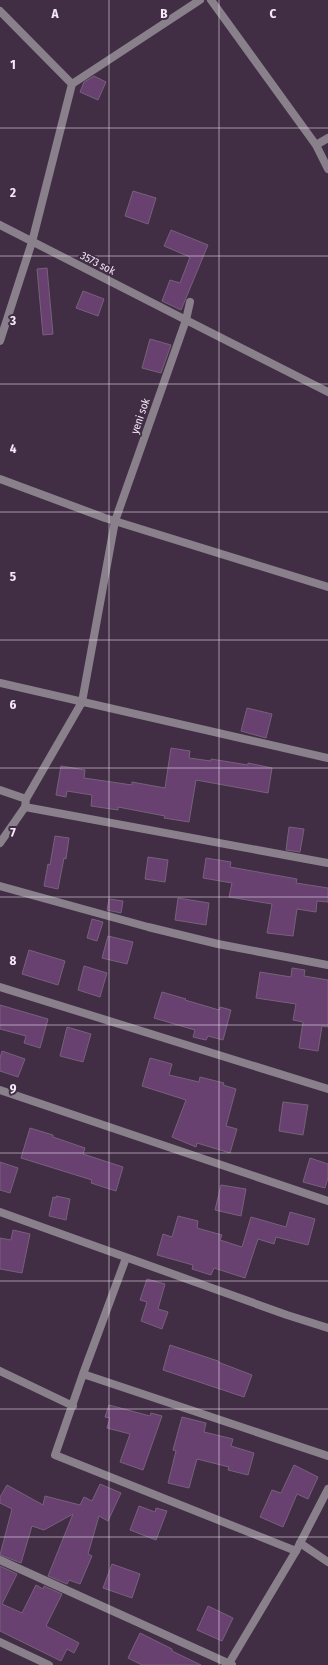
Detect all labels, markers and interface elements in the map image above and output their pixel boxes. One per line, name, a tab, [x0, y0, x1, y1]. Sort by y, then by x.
text: A	[50, 6, 59, 21]
text: B	[160, 6, 168, 21]
text: C	[270, 6, 277, 21]
text: 1	[10, 57, 16, 72]
text: 2	[9, 185, 16, 200]
street label: 3573 sok	[78, 249, 118, 278]
text: 3	[9, 313, 16, 328]
street label: yeni sok	[128, 396, 153, 436]
text: 4	[10, 441, 17, 456]
text: 5	[10, 569, 16, 584]
text: 6	[10, 697, 17, 712]
text: 7	[10, 825, 16, 840]
text: 8	[10, 953, 17, 968]
text: 9	[10, 1081, 17, 1096]

